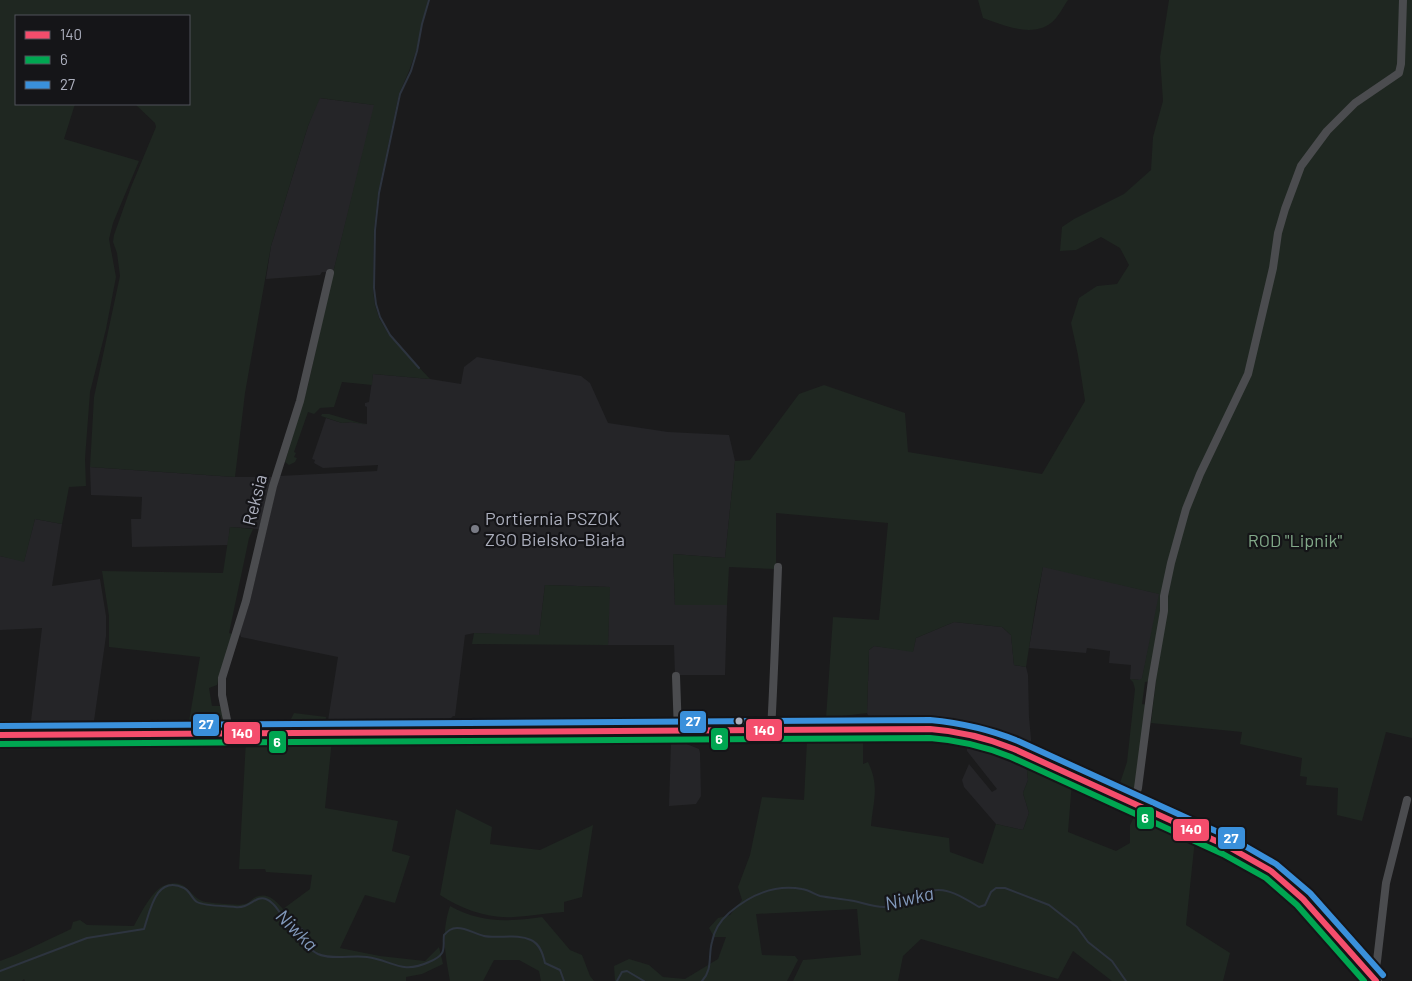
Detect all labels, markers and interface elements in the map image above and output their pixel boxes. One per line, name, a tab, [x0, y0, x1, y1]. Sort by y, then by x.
legend	[15, 15, 190, 105]
text: 140	[60, 25, 82, 43]
text: 6	[60, 50, 68, 68]
text: 27	[60, 75, 75, 93]
street label: Reksia	[237, 472, 271, 528]
place label: Portiernia PSZOK ZGO Bielsko-Biała	[485, 507, 625, 550]
marker: Portiernia PSZOK ZGO Bielsko-Biała	[469, 523, 481, 535]
park label: ROD "Lipnik"	[1248, 529, 1342, 551]
line badge: 27	[679, 710, 707, 734]
text: 27	[686, 712, 700, 729]
line badge: 27	[192, 713, 220, 737]
text: 27	[199, 715, 213, 732]
unlabelled marker	[734, 716, 744, 726]
line badge: 140	[745, 718, 783, 742]
line badge: 140	[223, 721, 261, 745]
text: 140	[753, 721, 775, 738]
text: 140	[231, 724, 253, 741]
line badge: 6	[710, 727, 729, 751]
line badge: 6	[268, 730, 287, 754]
text: 6	[715, 730, 723, 747]
text: 6	[273, 733, 281, 750]
line badge: 6	[1136, 806, 1155, 830]
text: 6	[1141, 809, 1149, 826]
line badge: 140	[1172, 818, 1210, 842]
text: 140	[1180, 820, 1202, 837]
line badge: 27	[1217, 826, 1246, 850]
text: 27	[1224, 829, 1238, 846]
water label: Niwka	[882, 881, 936, 914]
water label: Niwka	[272, 904, 323, 955]

